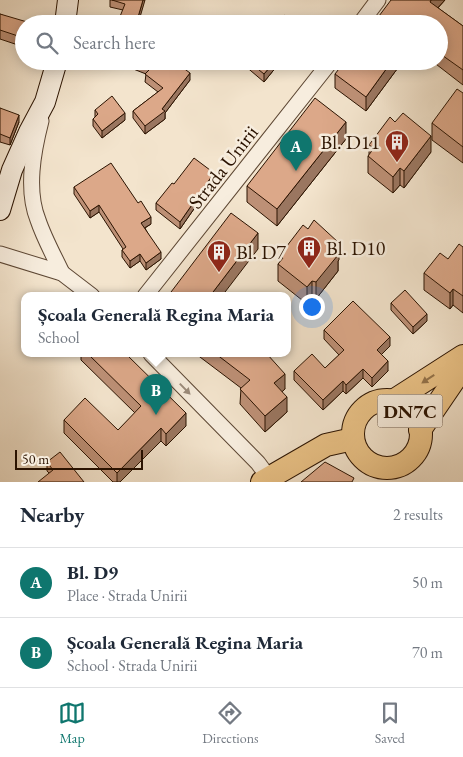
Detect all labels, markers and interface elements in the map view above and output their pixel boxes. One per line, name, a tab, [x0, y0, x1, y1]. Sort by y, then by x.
search box	[15, 15, 448, 70]
icon: search	[33, 29, 61, 57]
text: Search here	[73, 30, 155, 55]
street label: Strada Unirii	[182, 120, 264, 214]
place label: Bl. D11	[321, 129, 380, 155]
building icon: Bl. D11	[384, 129, 410, 163]
pin: A	[280, 130, 312, 171]
building icon: Bl. D10	[296, 235, 322, 269]
place label: Bl. D10	[326, 235, 386, 261]
building icon: Bl. D7	[206, 239, 232, 273]
place label: Bl. D7	[236, 239, 286, 265]
popup	[21, 292, 291, 357]
your location	[299, 294, 325, 320]
text: Școala Generală Regina Maria	[38, 302, 274, 327]
text: School	[38, 327, 80, 348]
pin: B	[140, 374, 172, 415]
one-way arrow	[421, 374, 435, 383]
one-way arrow	[179, 382, 191, 394]
road number: DN7C	[378, 394, 442, 428]
scale bar	[15, 447, 142, 470]
text: 50 m	[22, 450, 49, 468]
text: Nearby	[20, 501, 84, 528]
text: 2 results	[393, 504, 443, 525]
text: Bl. D9	[67, 560, 118, 585]
text: A	[30, 572, 42, 593]
text: 50 m	[412, 572, 443, 593]
text: Place · Strada Unirii	[67, 585, 187, 606]
text: Școala Generală Regina Maria	[67, 630, 303, 655]
text: B	[31, 642, 41, 663]
text: 70 m	[412, 642, 443, 663]
text: School · Strada Unirii	[67, 655, 197, 676]
tab: Map	[58, 699, 86, 747]
tab: Directions	[202, 699, 259, 747]
tab: Saved	[375, 699, 405, 747]

